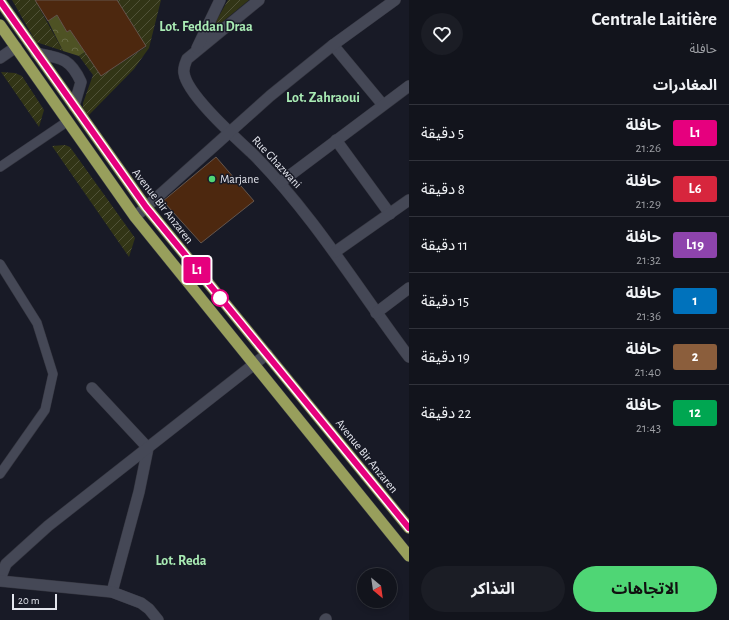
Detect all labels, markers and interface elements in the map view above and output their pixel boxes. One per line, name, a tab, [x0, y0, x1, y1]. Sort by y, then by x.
text: Centrale Laitière	[591, 10, 717, 29]
button: heart	[421, 13, 463, 55]
district label: Lot. Feddan Draa	[159, 20, 253, 34]
text: حافلة	[690, 43, 717, 56]
text: المغادرات	[653, 78, 717, 93]
district label: Lot. Zahraoui	[286, 91, 360, 105]
text: حافلة	[626, 118, 661, 133]
text: 5 دقيقة	[421, 126, 464, 141]
text: L1	[689, 126, 701, 140]
street label: Rue Ghazwani	[250, 134, 304, 190]
text: 21:26	[636, 142, 661, 155]
street label: Avenue Bir Anzaren	[130, 166, 196, 246]
place label: Marjane	[220, 173, 259, 186]
marker: Marjane	[207, 174, 217, 184]
text: حافلة	[626, 174, 661, 189]
text: 8 دقيقة	[421, 182, 465, 197]
text: L6	[689, 182, 701, 196]
text: 21:29	[636, 198, 661, 211]
text: حافلة	[626, 230, 661, 245]
text: 11 دقيقة	[421, 238, 468, 253]
text: L19	[686, 238, 704, 252]
text: 21:32	[636, 254, 661, 267]
line badge: L1	[179, 257, 215, 283]
text: L1	[191, 263, 203, 277]
text: حافلة	[626, 286, 661, 301]
unlabelled marker	[211, 289, 229, 307]
text: 15 دقيقة	[421, 294, 469, 309]
text: 1	[692, 294, 698, 308]
text: 21:36	[636, 310, 661, 323]
text: حافلة	[626, 342, 661, 357]
text: 19 دقيقة	[421, 350, 470, 365]
text: 2	[692, 350, 698, 364]
text: 21:40	[635, 366, 661, 379]
text: حافلة	[626, 398, 661, 413]
text: 22 دقيقة	[421, 406, 471, 421]
text: 12	[689, 406, 701, 420]
street label: Avenue Bir Anzaren	[334, 417, 400, 495]
text: 21:43	[636, 422, 661, 435]
district label: Lot. Reda	[155, 554, 207, 568]
button: التذاكر	[421, 566, 565, 612]
button: الاتجاهات	[573, 566, 717, 612]
north arrow	[357, 568, 397, 608]
map controls	[357, 568, 397, 608]
scale bar	[12, 592, 57, 611]
text: 20 m	[18, 595, 39, 606]

